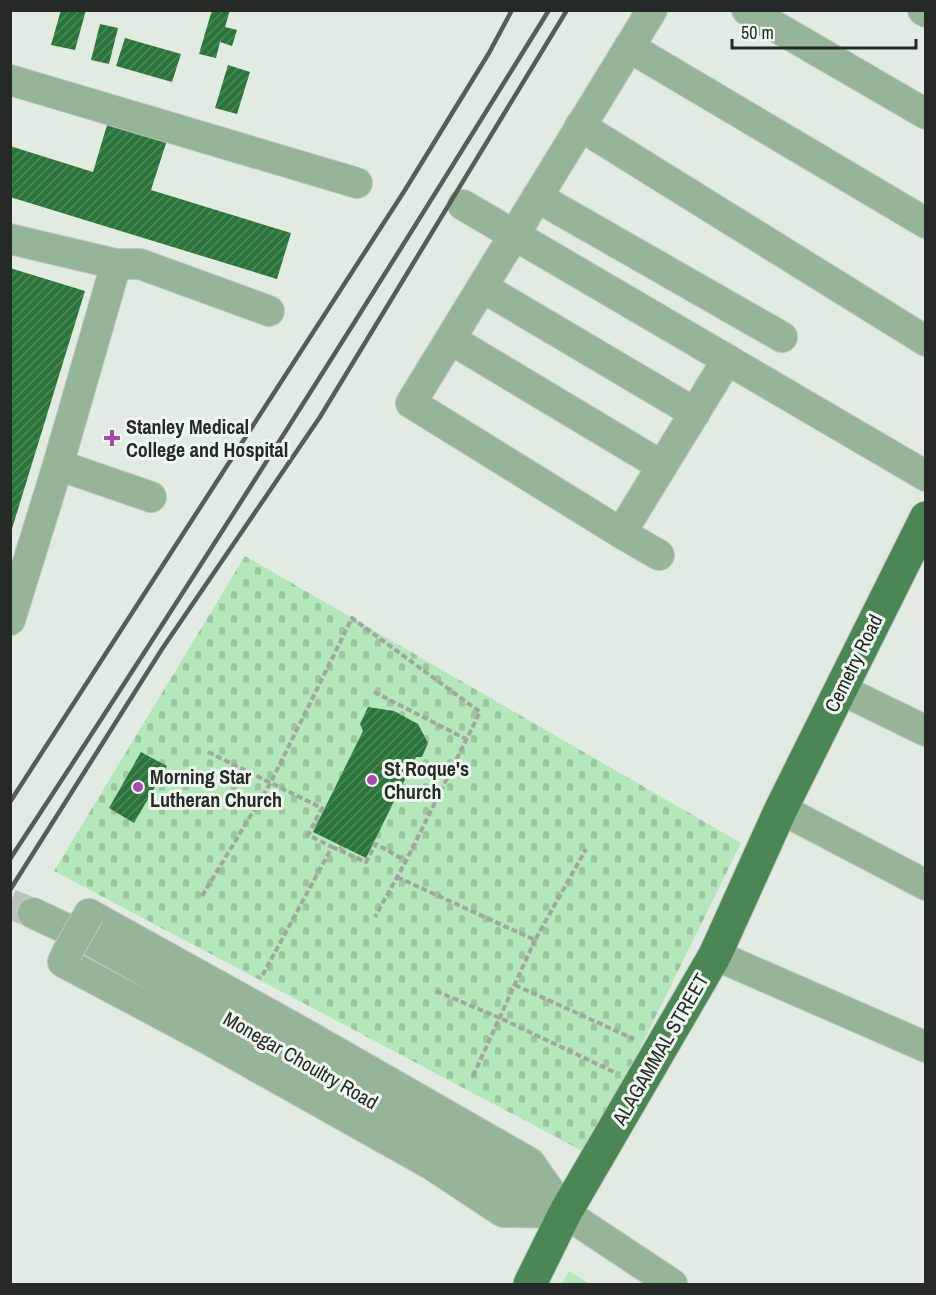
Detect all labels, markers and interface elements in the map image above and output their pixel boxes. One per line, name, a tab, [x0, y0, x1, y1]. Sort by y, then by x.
scale bar	[732, 12, 916, 50]
text: 50 m	[741, 20, 774, 45]
place label: Stanley Medical College and Hospital	[126, 413, 288, 463]
marker: Stanley Medical College and Hospital	[103, 429, 121, 447]
street label: Cemetry Road	[818, 610, 888, 716]
place label: St Roque's Church	[384, 755, 469, 805]
place label: Morning Star Lutheran Church	[150, 763, 282, 813]
marker: St Roque's Church	[365, 773, 379, 787]
marker: Morning Star Lutheran Church	[131, 780, 145, 794]
street label: ALAGAMMAL STREET	[605, 968, 714, 1131]
street label: Monegar Choultry Road	[219, 1005, 383, 1115]

